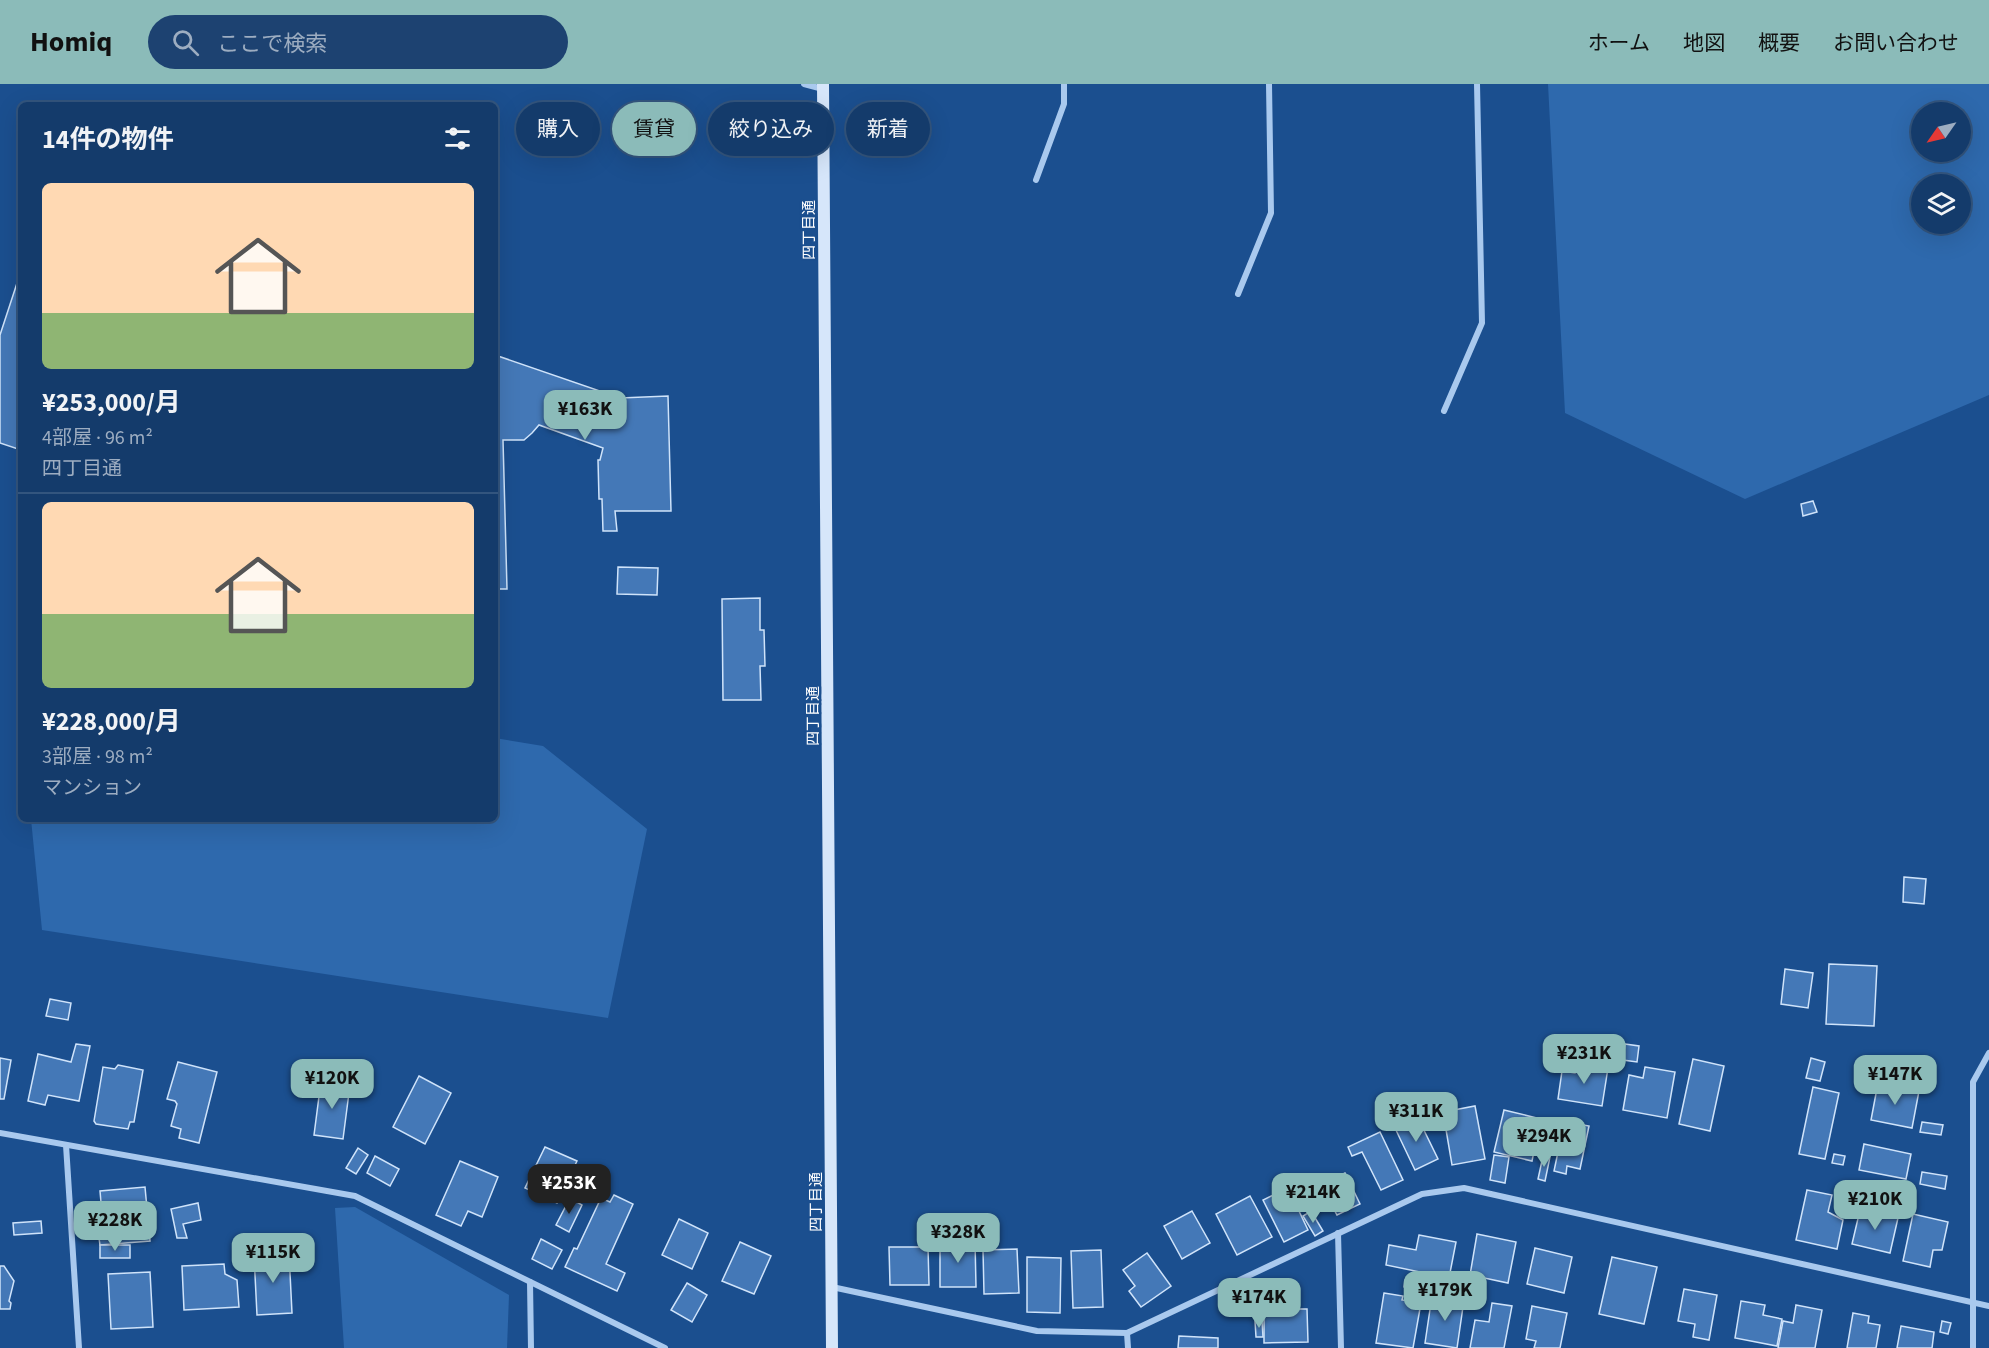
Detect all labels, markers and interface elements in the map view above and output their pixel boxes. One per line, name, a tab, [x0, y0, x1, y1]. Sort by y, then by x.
search box	[148, 15, 568, 69]
text: Homiq	[30, 22, 112, 62]
icon: search	[169, 26, 202, 59]
text: ここで検索	[217, 28, 327, 60]
text: ホーム	[1588, 28, 1650, 58]
text: 地図	[1683, 28, 1725, 58]
text: 概要	[1758, 28, 1800, 58]
text: お問い合わせ	[1833, 28, 1959, 58]
chip: 購入	[516, 102, 600, 156]
chip: 賃貸	[612, 102, 696, 156]
chip: 絞り込み	[708, 102, 834, 156]
chip: 新着	[846, 102, 930, 156]
north arrow	[1911, 102, 1971, 162]
map controls	[1911, 102, 1971, 234]
text: 14件の物件	[42, 121, 173, 158]
icon: filters	[441, 122, 474, 155]
button: layers	[1911, 174, 1971, 234]
street label: 四丁目通	[799, 200, 820, 260]
icon: home	[204, 222, 312, 330]
text: ¥253,000/月	[42, 384, 181, 421]
pin: ¥163K	[543, 390, 627, 441]
text: ¥163K	[558, 395, 612, 423]
text: 4部屋 · 96 m²	[42, 424, 153, 452]
text: 四丁目通	[42, 455, 122, 483]
icon: home	[204, 541, 312, 649]
street label: 四丁目通	[803, 686, 824, 746]
text: ¥228,000/月	[42, 703, 181, 740]
text: 3部屋 · 98 m²	[42, 743, 153, 771]
text: マンション	[42, 774, 142, 802]
pin: ¥231K	[1542, 1034, 1626, 1085]
text: ¥231K	[1557, 1039, 1611, 1067]
pin: ¥147K	[1853, 1055, 1937, 1106]
pin: ¥120K	[290, 1059, 374, 1110]
text: ¥147K	[1868, 1060, 1922, 1088]
text: ¥120K	[305, 1064, 359, 1092]
pin: ¥311K	[1374, 1092, 1458, 1143]
text: ¥311K	[1389, 1097, 1443, 1125]
pin: ¥294K	[1502, 1117, 1586, 1168]
text: ¥294K	[1517, 1122, 1571, 1150]
pin: ¥253K	[527, 1164, 611, 1215]
text: ¥253K	[542, 1169, 596, 1197]
street label: 四丁目通	[806, 1172, 827, 1232]
pin: ¥214K	[1271, 1173, 1355, 1224]
text: ¥214K	[1286, 1178, 1340, 1206]
pin: ¥210K	[1833, 1180, 1917, 1231]
text: ¥210K	[1848, 1185, 1902, 1213]
pin: ¥228K	[73, 1201, 157, 1252]
text: ¥228K	[88, 1206, 142, 1234]
pin: ¥328K	[916, 1213, 1000, 1264]
text: ¥328K	[931, 1218, 985, 1246]
pin: ¥115K	[231, 1233, 315, 1284]
text: ¥115K	[246, 1238, 300, 1266]
pin: ¥179K	[1403, 1271, 1487, 1322]
text: ¥179K	[1418, 1276, 1472, 1304]
pin: ¥174K	[1217, 1278, 1301, 1329]
text: ¥174K	[1232, 1283, 1286, 1311]

